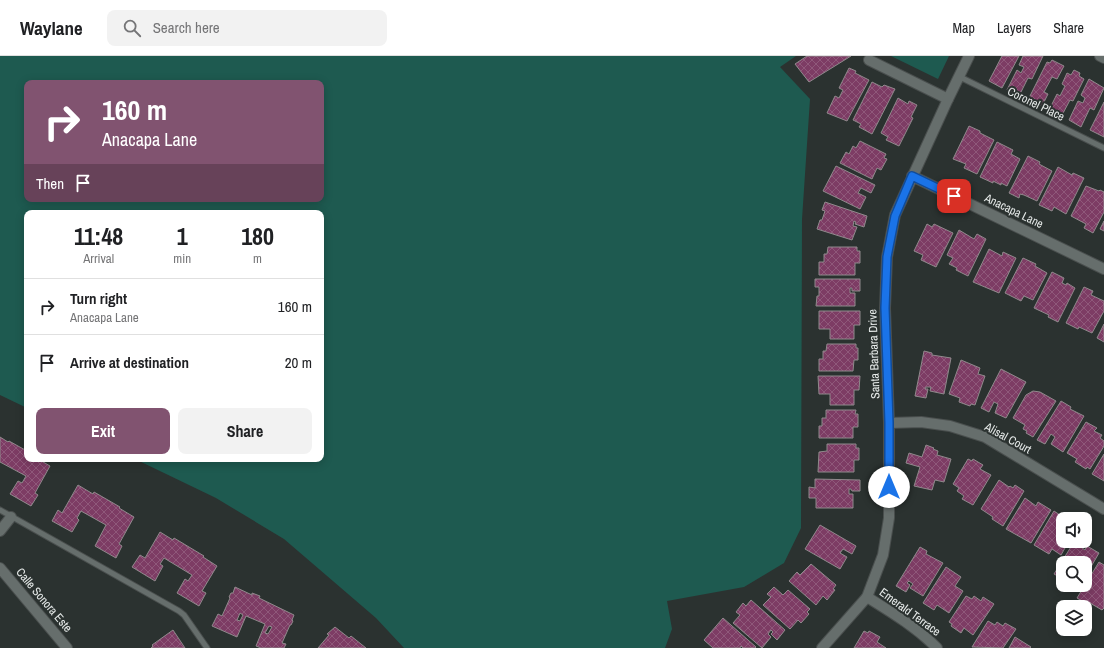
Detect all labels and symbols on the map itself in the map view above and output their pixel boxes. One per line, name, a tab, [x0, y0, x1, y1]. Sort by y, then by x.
street label: Coronel Place	[1005, 83, 1067, 125]
pin	[937, 179, 971, 213]
street label: Anacapa Lane	[981, 189, 1046, 232]
street label: Santa Barbara Drive	[864, 309, 884, 399]
street label: Alisal Court	[981, 418, 1034, 457]
position arrow	[868, 466, 910, 508]
street label: Calle Sonora Este	[12, 564, 76, 636]
street label: Emerald Terrace	[876, 584, 944, 640]

